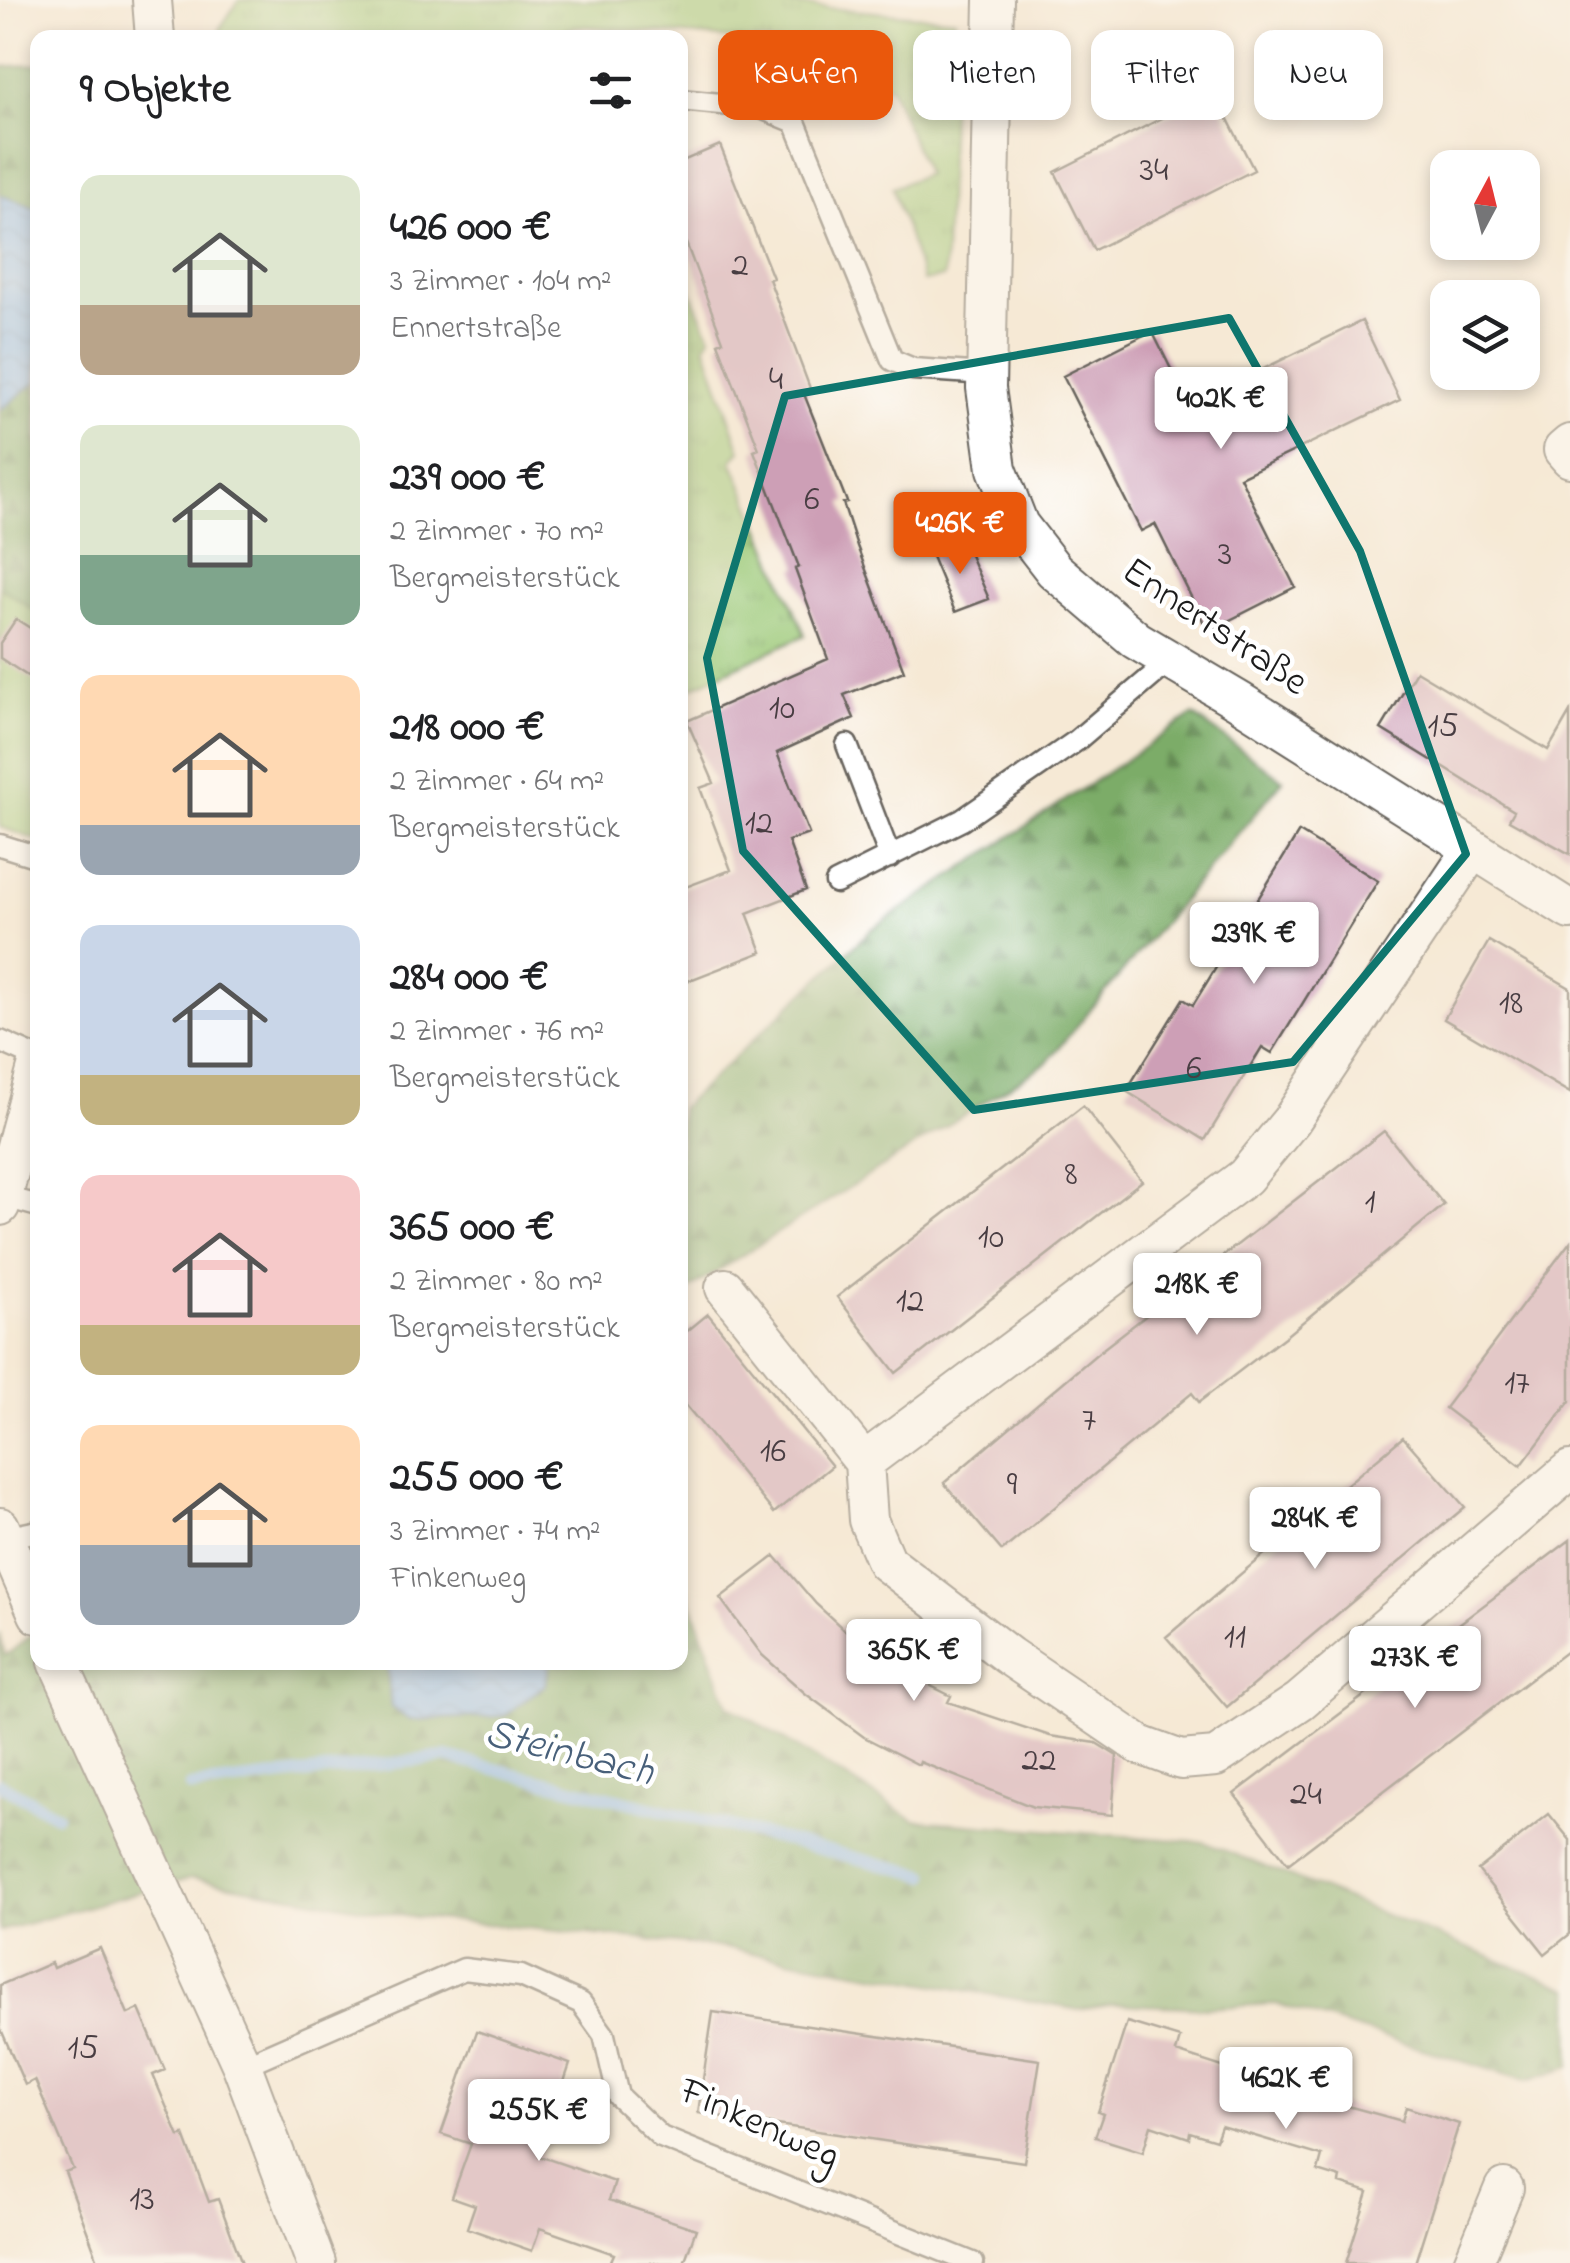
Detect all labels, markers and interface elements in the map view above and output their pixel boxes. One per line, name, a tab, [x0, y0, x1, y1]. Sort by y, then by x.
chip: Kaufen	[718, 30, 893, 120]
chip: Mieten	[913, 30, 1071, 120]
chip: Filter	[1091, 30, 1234, 120]
chip: Neu	[1254, 30, 1383, 120]
text: 9 Objekte	[80, 60, 231, 121]
icon: filters	[583, 63, 638, 118]
house number: 34	[1140, 146, 1168, 197]
north arrow	[1430, 150, 1540, 260]
map controls	[1430, 150, 1540, 390]
text: 426 000 €	[390, 198, 551, 259]
icon: home	[160, 215, 280, 335]
house number: 2	[731, 241, 749, 292]
text: 3 Zimmer · 104 m²	[390, 259, 611, 306]
button: layers	[1430, 280, 1540, 390]
text: Ennertstraße	[390, 306, 561, 353]
house number: 4	[769, 355, 783, 406]
pin: 402K €	[1140, 367, 1302, 452]
text: 402K €	[1177, 376, 1265, 423]
text: 239 000 €	[390, 448, 546, 509]
icon: home	[160, 465, 280, 585]
house number: 6	[804, 475, 820, 526]
pin: 426K €	[879, 492, 1041, 577]
text: 426K €	[916, 501, 1005, 548]
text: 2 Zimmer · 70 m²	[390, 509, 604, 556]
house number: 3	[1218, 530, 1232, 581]
street label: Ennertstraße	[1109, 544, 1319, 712]
text: Bergmeisterstück	[390, 556, 620, 603]
house number: 10	[769, 684, 795, 735]
text: 218 000 €	[390, 698, 545, 759]
house number: 15	[1427, 702, 1459, 753]
icon: home	[160, 715, 280, 835]
text: 2 Zimmer · 64 m²	[390, 759, 604, 806]
house number: 12	[745, 799, 773, 850]
text: Bergmeisterstück	[390, 806, 620, 853]
pin: 239K €	[1173, 902, 1335, 987]
text: 239K €	[1212, 911, 1296, 958]
text: 284 000 €	[390, 948, 549, 1009]
icon: home	[160, 965, 280, 1085]
house number: 18	[1499, 979, 1523, 1030]
text: 2 Zimmer · 76 m²	[390, 1009, 604, 1056]
house number: 6	[1186, 1044, 1202, 1095]
text: Bergmeisterstück	[390, 1056, 620, 1103]
house number: 8	[1064, 1150, 1078, 1201]
house number: 1	[1364, 1178, 1376, 1229]
text: 365 000 €	[390, 1198, 555, 1259]
house number: 10	[978, 1213, 1004, 1264]
icon: home	[160, 1215, 280, 1335]
pin: 218K €	[1116, 1253, 1278, 1338]
text: 2 Zimmer · 80 m²	[390, 1259, 603, 1306]
text: 218K €	[1155, 1262, 1239, 1309]
house number: 12	[896, 1277, 924, 1328]
text: Bergmeisterstück	[390, 1306, 620, 1353]
house number: 17	[1504, 1359, 1530, 1410]
house number: 7	[1082, 1396, 1096, 1447]
house number: 16	[760, 1427, 786, 1478]
text: 255 000 €	[390, 1448, 564, 1509]
house number: 9	[1007, 1460, 1018, 1511]
icon: home	[160, 1465, 280, 1585]
pin: 284K €	[1234, 1487, 1396, 1572]
text: 284K €	[1272, 1496, 1358, 1543]
text: 3 Zimmer · 74 m²	[390, 1509, 601, 1556]
text: Finkenweg	[390, 1556, 526, 1603]
house number: 11	[1224, 1613, 1246, 1664]
pin: 365K €	[833, 1619, 995, 1704]
pin: 273K €	[1334, 1626, 1496, 1711]
text: 365K €	[868, 1628, 960, 1675]
text: 273K €	[1371, 1635, 1459, 1682]
water label: Steinbach	[478, 1704, 661, 1805]
house number: 22	[1022, 1736, 1056, 1787]
house number: 24	[1290, 1770, 1322, 1821]
house number: 15	[67, 2024, 99, 2075]
pin: 462K €	[1205, 2047, 1367, 2132]
text: 462K €	[1242, 2056, 1331, 2103]
street label: Finkenweg	[668, 2063, 849, 2187]
pin: 255K €	[458, 2079, 620, 2164]
text: 255K €	[490, 2088, 588, 2135]
house number: 13	[129, 2175, 155, 2226]

